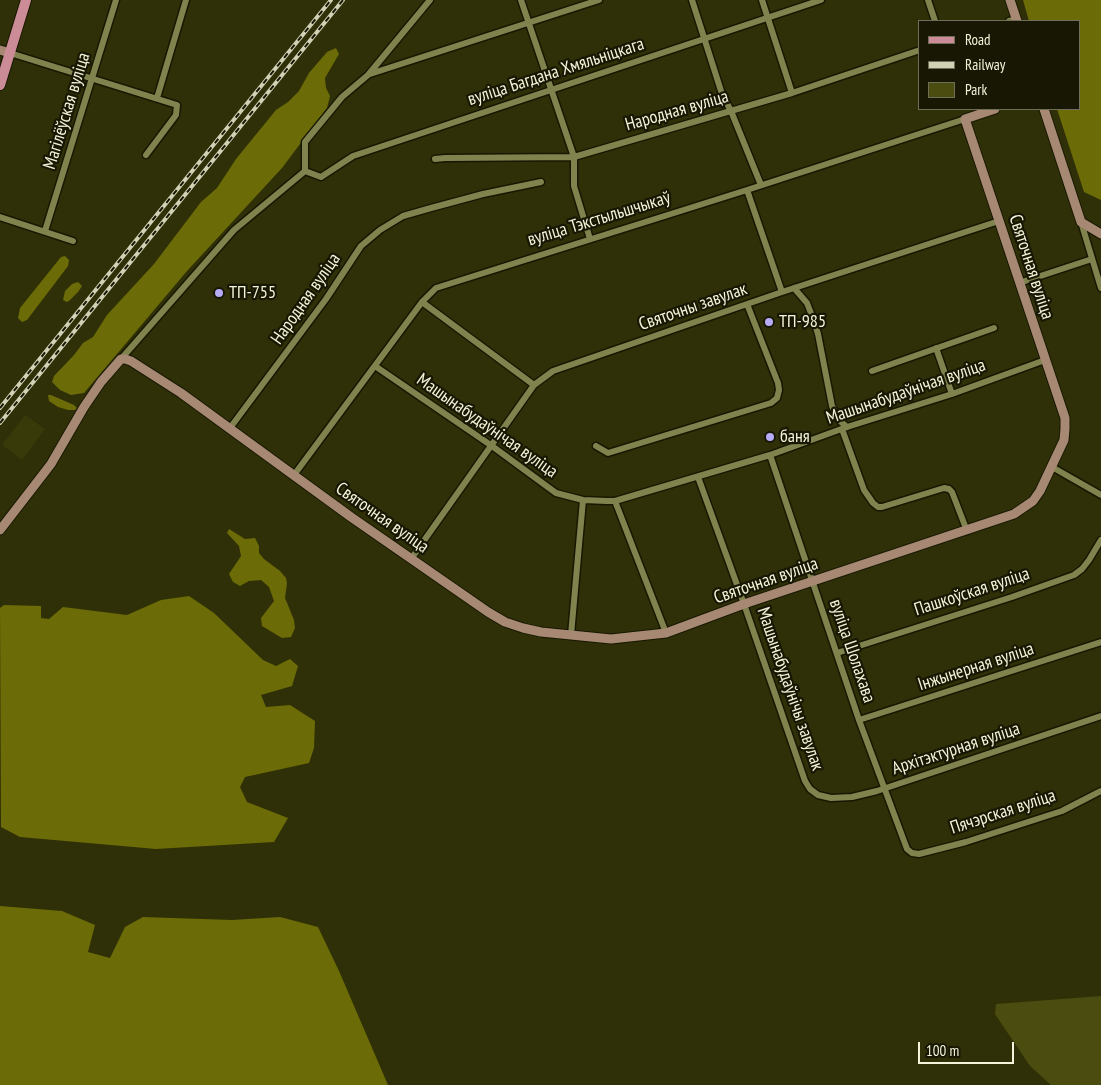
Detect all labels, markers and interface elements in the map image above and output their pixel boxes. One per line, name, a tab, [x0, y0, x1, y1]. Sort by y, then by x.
legend	[918, 20, 1081, 110]
text: Road	[965, 30, 991, 49]
street label: вуліца Багдана Хмяльніцкага	[465, 33, 647, 111]
street label: Магілёўская вуліца	[39, 50, 95, 172]
text: Railway	[965, 55, 1005, 74]
text: Park	[965, 80, 987, 99]
street label: Народная вуліца	[623, 86, 731, 136]
street label: вуліца Тэкстыльшчыкаў	[525, 187, 673, 251]
street label: Святочная вуліца	[1004, 212, 1058, 322]
street label: Народная вуліца	[267, 249, 345, 349]
street label: Святочны завулак	[636, 278, 750, 336]
place label: ТП-755	[229, 282, 276, 304]
marker: ТП-755	[213, 287, 225, 299]
place label: ТП-985	[779, 311, 826, 333]
marker: ТП-985	[763, 316, 775, 328]
street label: Машынабудаўнічая вуліца	[824, 355, 988, 429]
street label: Машынабудаўнічая вуліца	[412, 369, 562, 483]
place label: баня	[780, 426, 810, 448]
marker: баня	[764, 431, 776, 443]
street label: Святочная вуліца	[331, 478, 433, 558]
street label: Святочная вуліца	[711, 553, 821, 609]
street label: Пашкоўская вуліца	[912, 563, 1032, 621]
street label: вуліца Шолахава	[824, 596, 880, 706]
street label: Машынабудаўнічы завулак	[752, 605, 828, 773]
street label: Інжынерная вуліца	[915, 638, 1037, 696]
street label: Архітэктурная вуліца	[889, 718, 1023, 780]
street label: Пячэрская вуліца	[948, 785, 1058, 839]
scale bar	[921, 1032, 1017, 1064]
text: 100 m	[926, 1041, 959, 1060]

